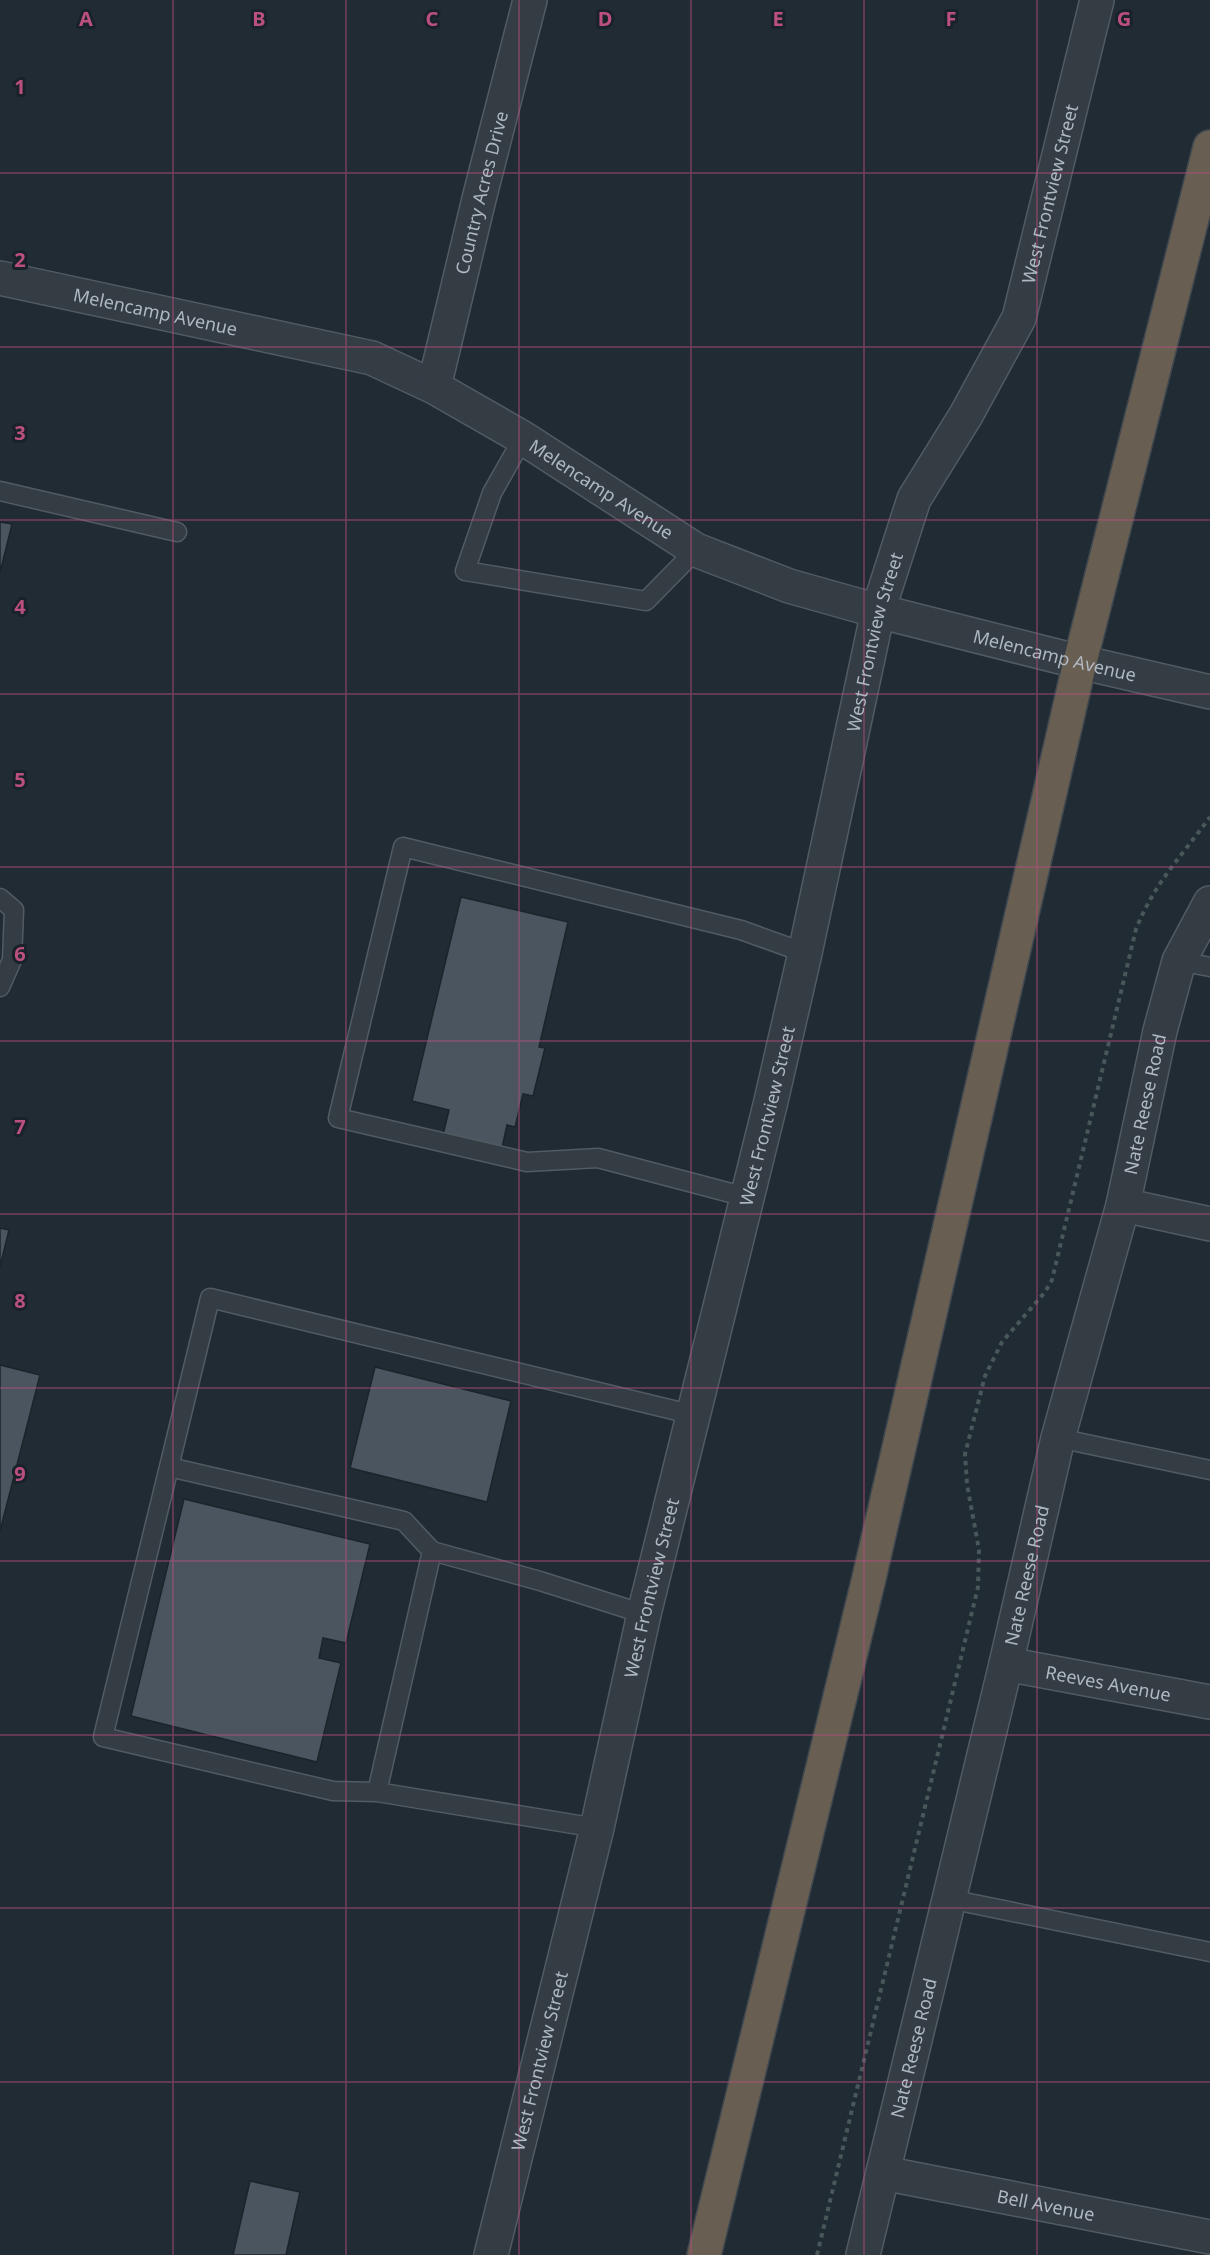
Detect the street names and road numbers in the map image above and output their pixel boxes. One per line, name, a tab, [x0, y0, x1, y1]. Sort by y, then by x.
street label: West Frontview Street	[1016, 101, 1083, 286]
street label: Country Acres Drive	[449, 108, 513, 277]
street label: Melencamp Avenue	[71, 282, 240, 341]
street label: Melencamp Avenue	[525, 433, 678, 544]
street label: West Frontview Street	[841, 549, 908, 734]
street label: Melencamp Avenue	[971, 624, 1139, 687]
street label: West Frontview Street	[734, 1023, 800, 1208]
street label: Nate Reese Road	[1118, 1031, 1171, 1177]
street label: West Frontview Street	[618, 1495, 684, 1680]
street label: Nate Reese Road	[999, 1503, 1054, 1648]
street label: Reeves Avenue	[1044, 1660, 1173, 1706]
street label: West Frontview Street	[505, 1968, 573, 2153]
street label: Nate Reese Road	[885, 1975, 942, 2120]
street label: Bell Avenue	[995, 2184, 1097, 2226]

